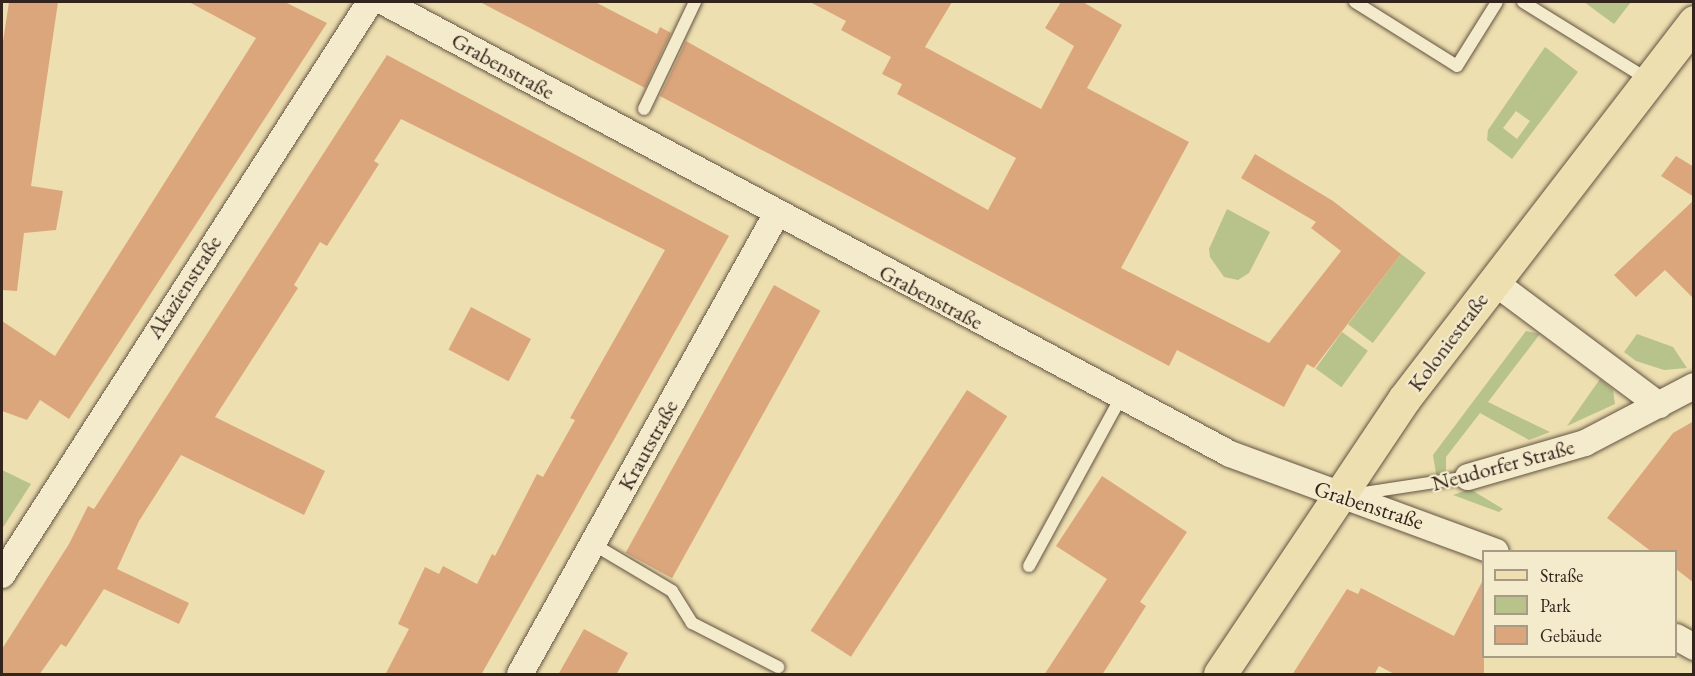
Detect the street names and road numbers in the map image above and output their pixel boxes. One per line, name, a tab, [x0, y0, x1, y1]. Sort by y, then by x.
street label: Grabenstraße	[447, 27, 559, 105]
street label: Akazienstraße	[141, 231, 227, 343]
street label: Grabenstraße	[875, 259, 987, 335]
street label: Koloniestraße	[1402, 287, 1494, 397]
street label: Krautstraße	[612, 395, 684, 495]
street label: Neudorfer Straße	[1429, 433, 1577, 497]
street label: Grabenstraße	[1311, 475, 1427, 535]

